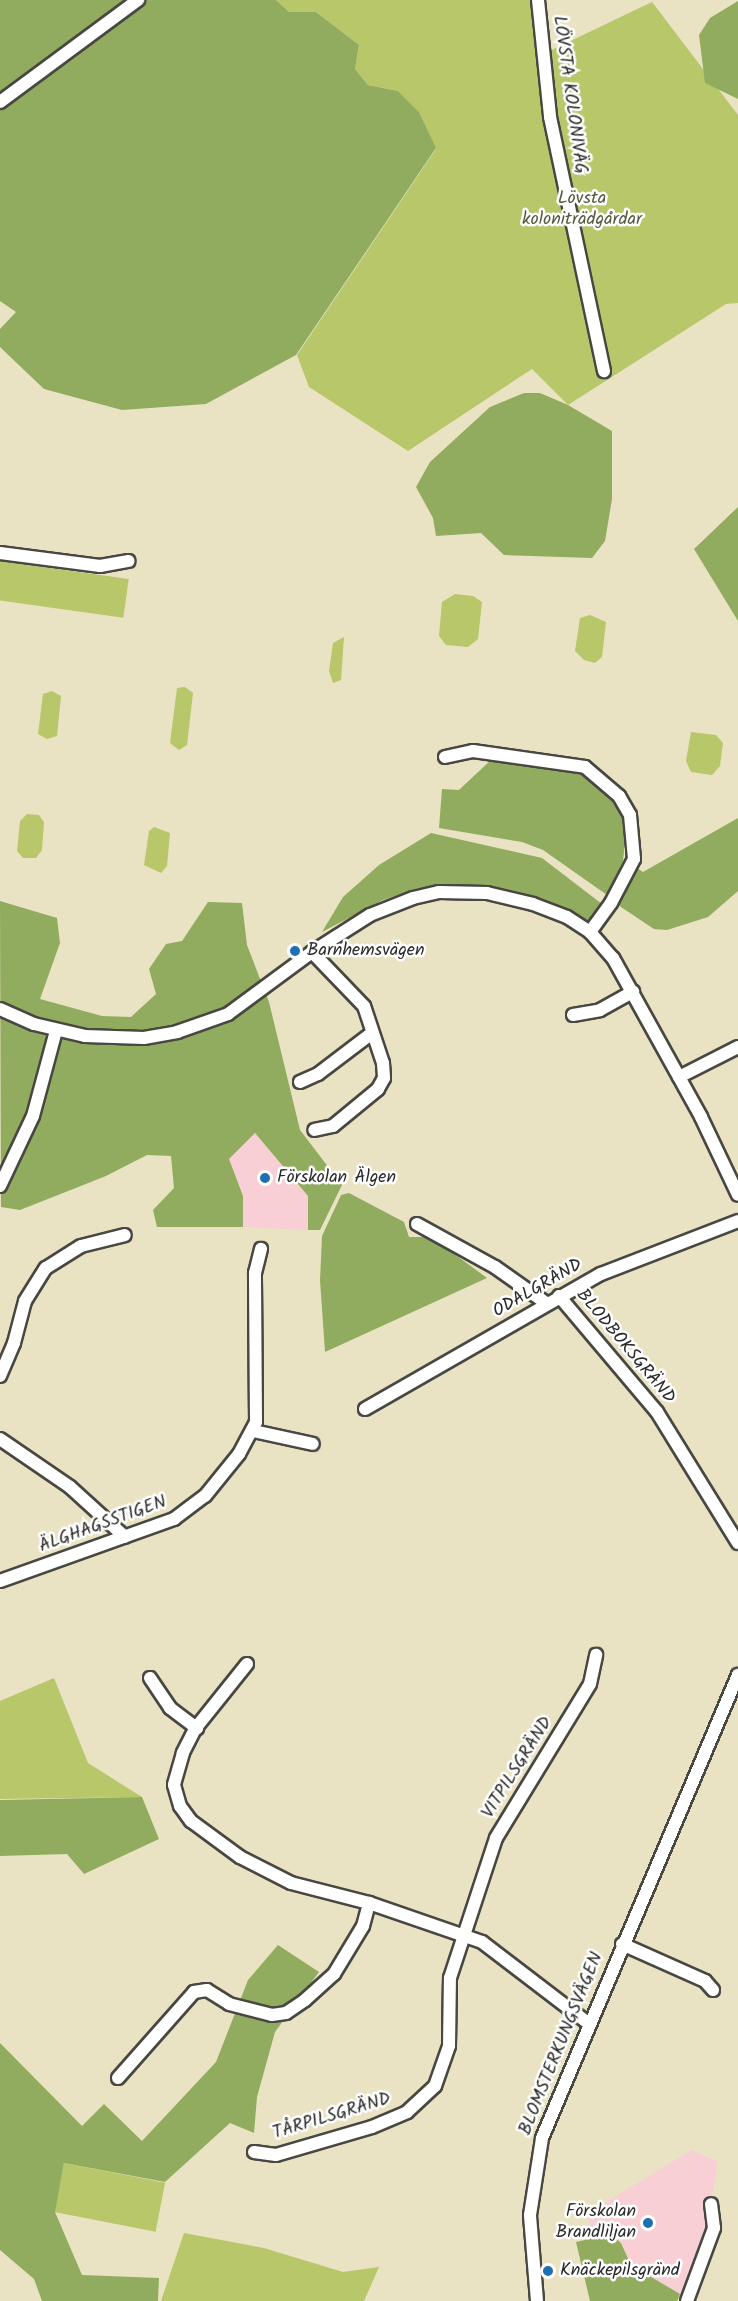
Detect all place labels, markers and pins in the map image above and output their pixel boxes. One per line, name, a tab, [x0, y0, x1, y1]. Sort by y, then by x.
place label: Barnhemsvägen	[307, 940, 425, 962]
marker: Barnhemsvägen	[288, 944, 302, 958]
place label: Förskolan Älgen	[277, 1167, 396, 1189]
marker: Förskolan Älgen	[258, 1171, 272, 1185]
place label: Förskolan Brandliljan	[556, 2202, 636, 2244]
marker: Förskolan Brandliljan	[641, 2216, 655, 2230]
place label: Knäckepilsgränd	[560, 2260, 680, 2282]
marker: Knäckepilsgränd	[541, 2264, 555, 2278]

